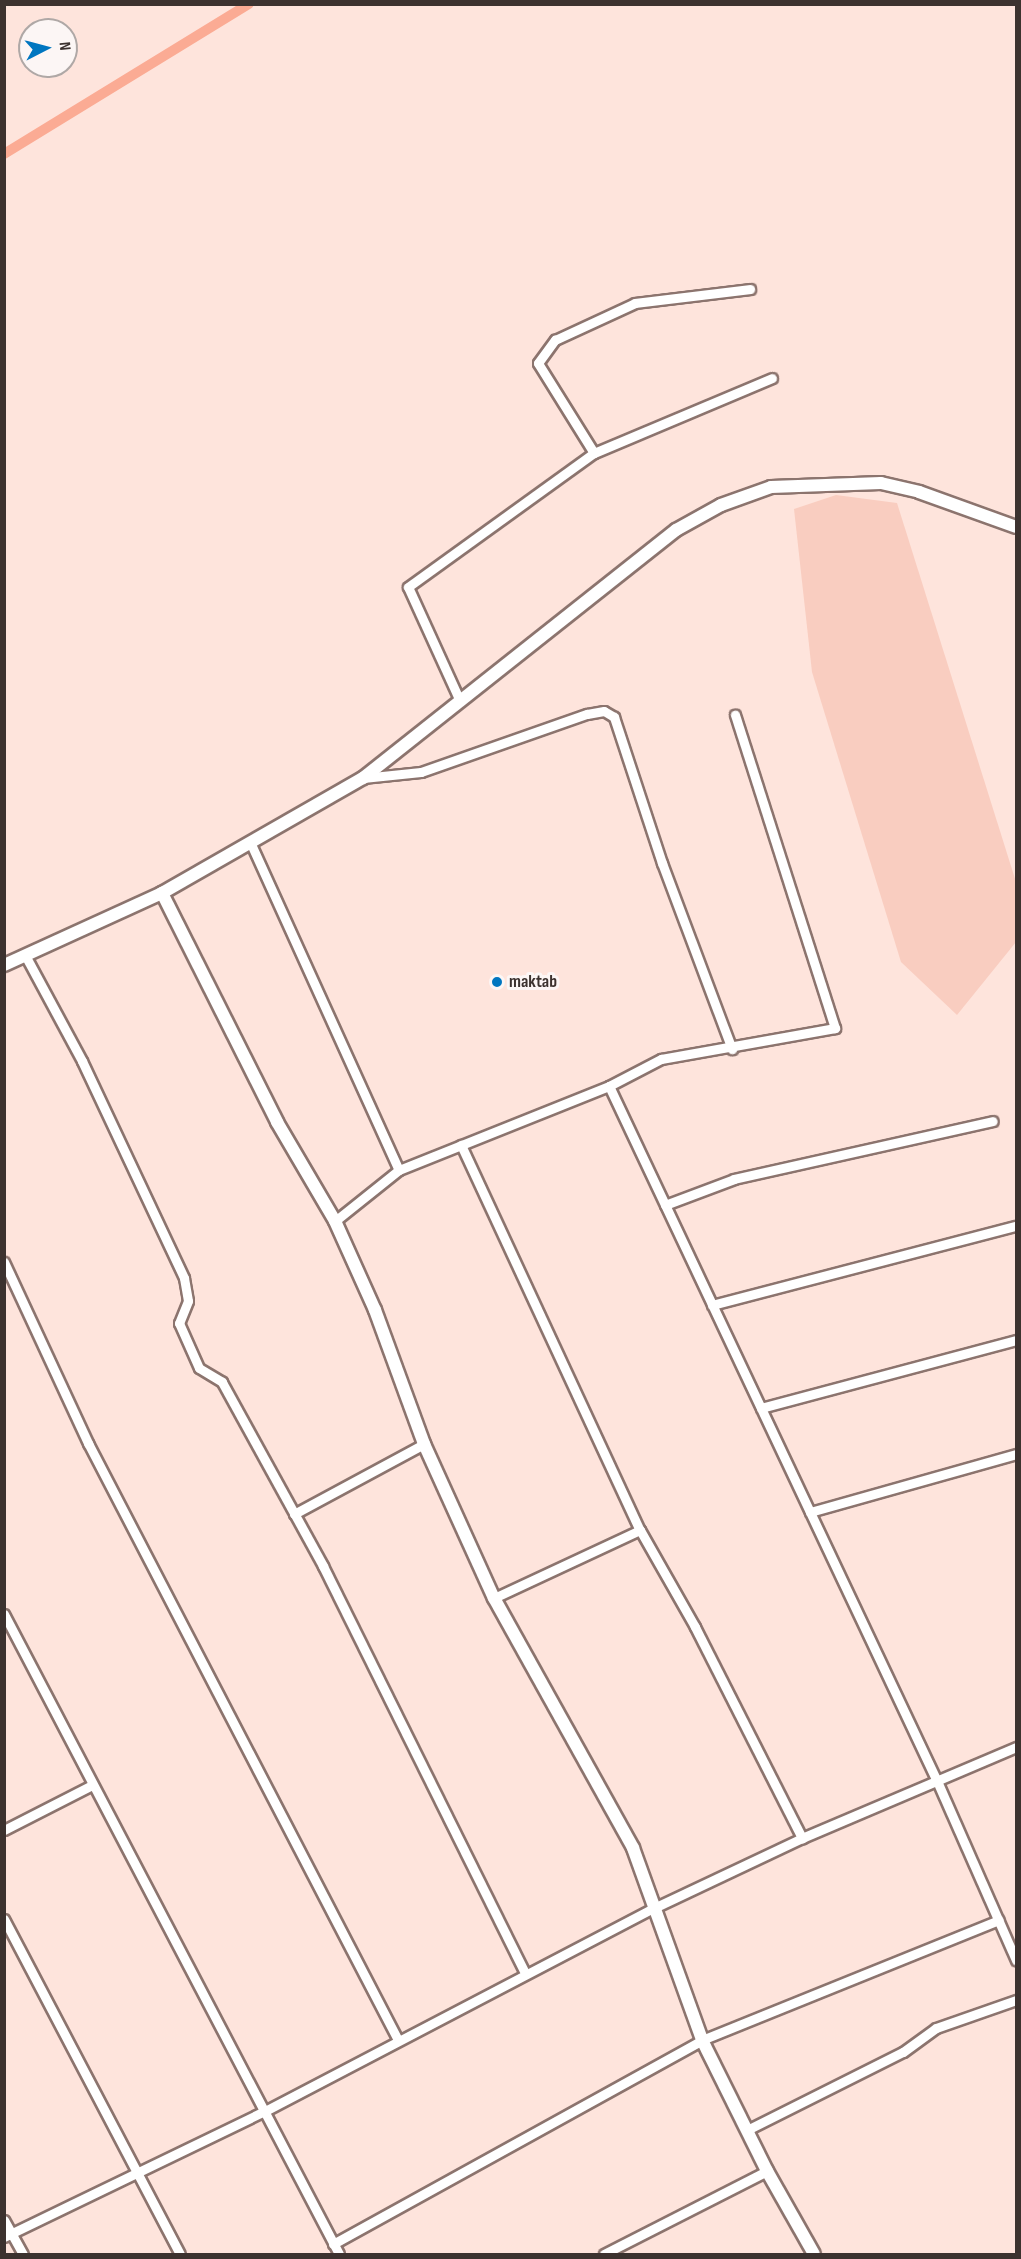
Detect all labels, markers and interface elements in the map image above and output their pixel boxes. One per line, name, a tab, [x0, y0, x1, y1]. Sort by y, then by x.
north arrow	[18, 18, 78, 78]
text: N	[55, 41, 74, 52]
place label: maktab	[509, 971, 557, 993]
marker: maktab	[490, 975, 504, 989]

